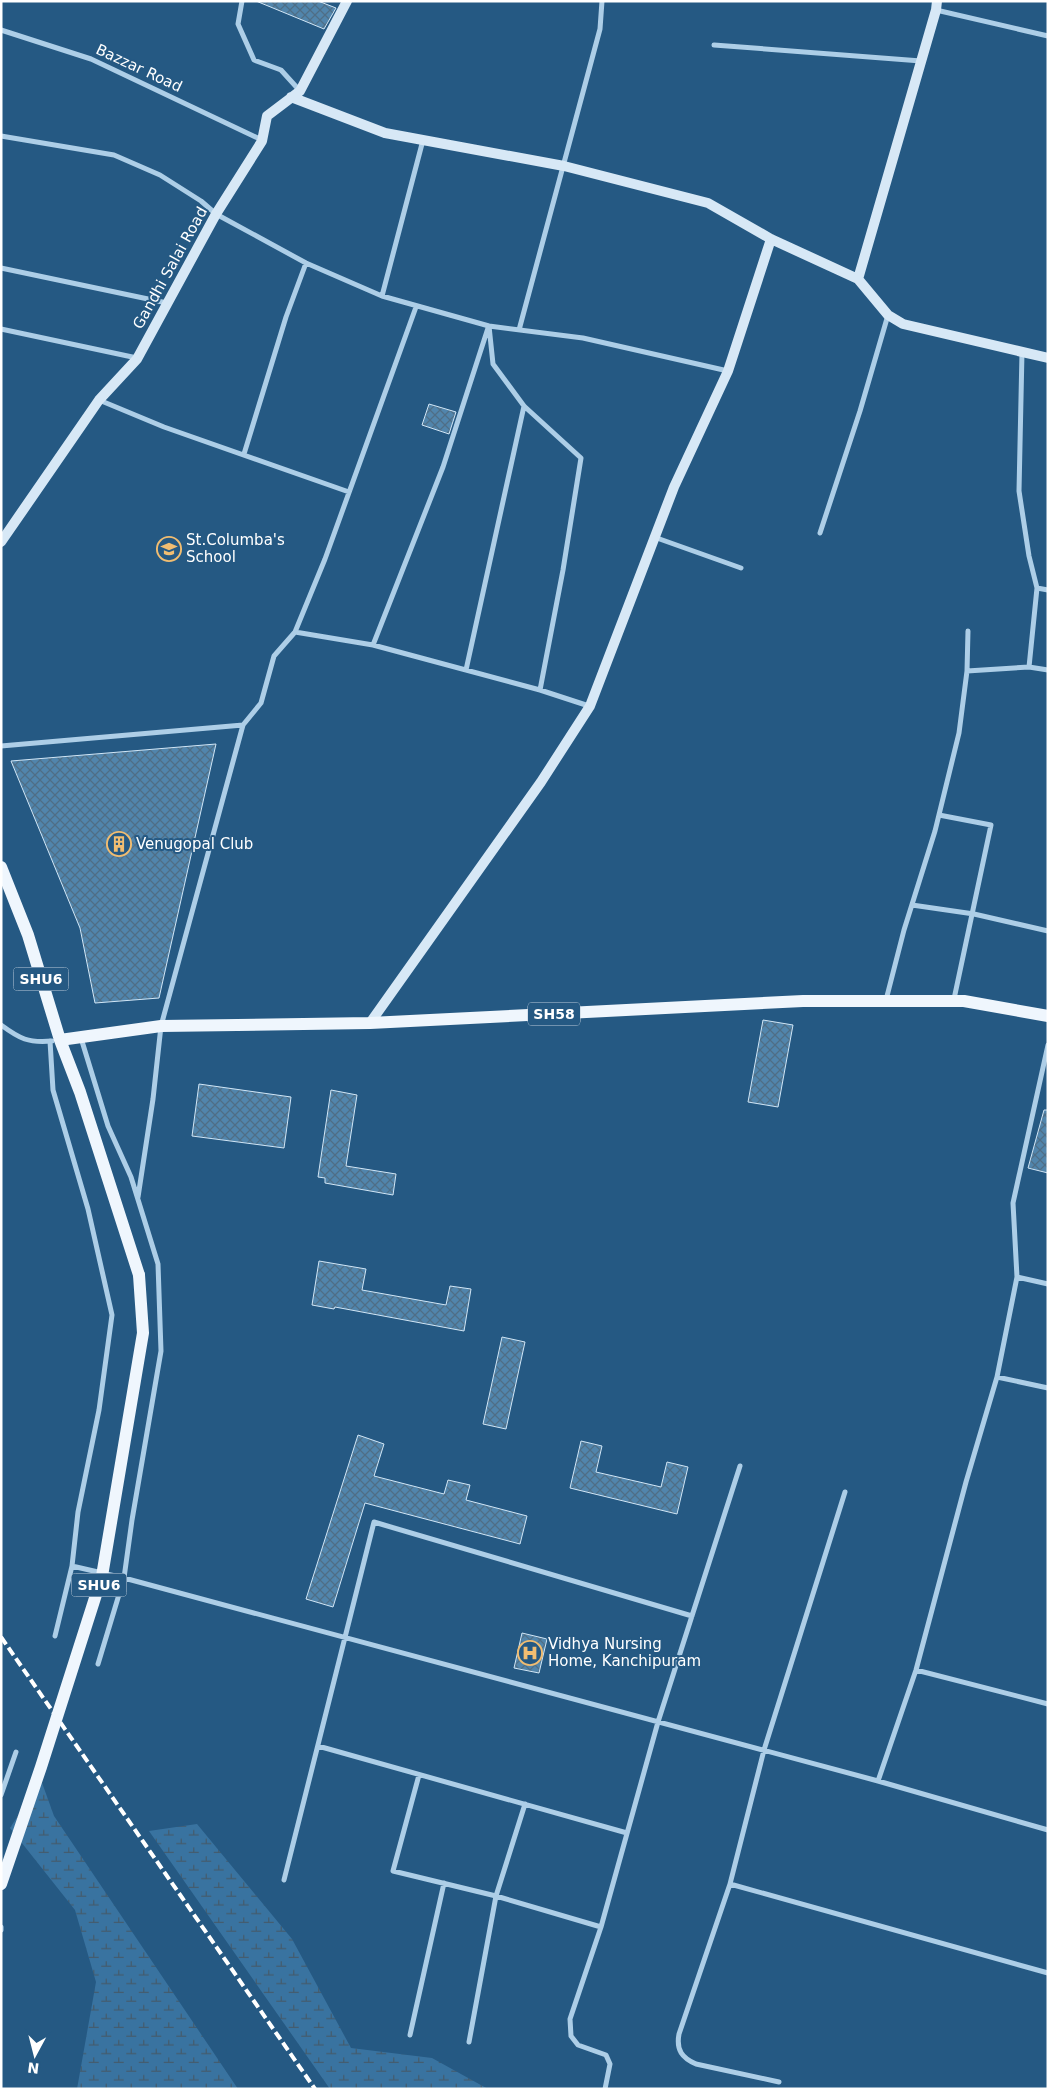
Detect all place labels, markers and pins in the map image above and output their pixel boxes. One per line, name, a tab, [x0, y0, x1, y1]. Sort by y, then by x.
place label: St.Columba's School	[186, 531, 285, 566]
school or university icon: St.Columba's School	[156, 536, 182, 562]
building icon: Venugopal Club	[106, 831, 132, 857]
place label: Venugopal Club	[136, 835, 253, 853]
place label: Vidhya Nursing Home, Kanchipuram	[548, 1635, 701, 1670]
hospital icon: Vidhya Nursing Home, Kanchipuram	[517, 1640, 543, 1666]

